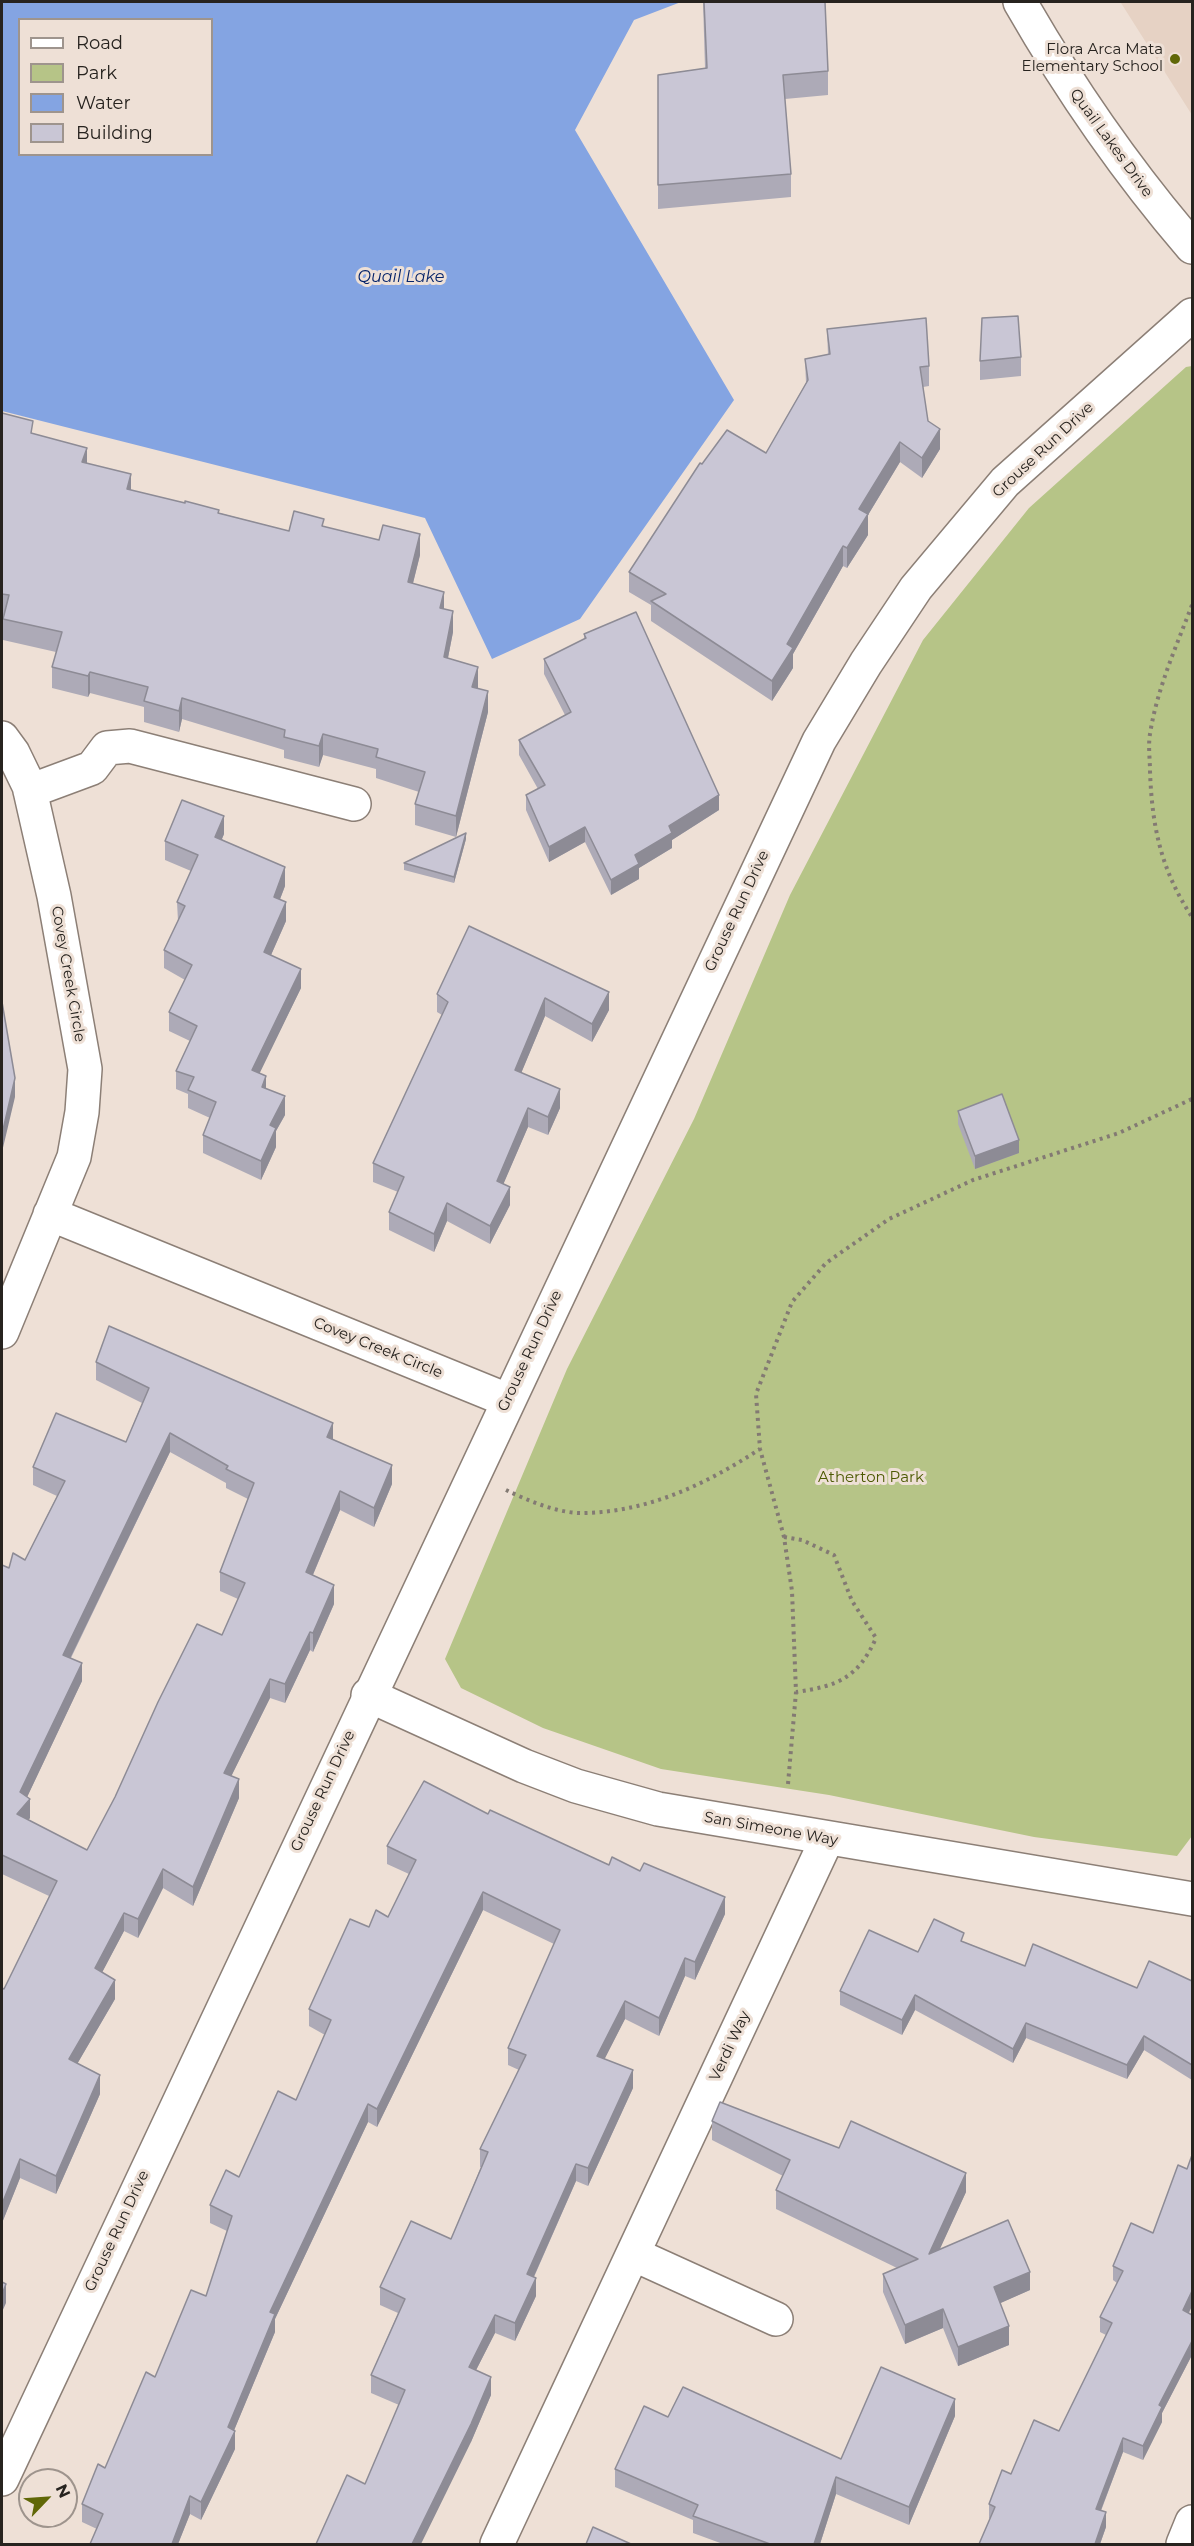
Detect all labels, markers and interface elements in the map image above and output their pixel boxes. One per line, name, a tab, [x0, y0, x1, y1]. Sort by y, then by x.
legend	[18, 18, 213, 156]
text: Road	[76, 32, 123, 54]
place label: Flora Arca Mata Elementary School	[1022, 41, 1163, 76]
marker: Flora Arca Mata Elementary School	[1168, 52, 1182, 66]
text: Park	[76, 62, 117, 84]
street label: Quail Lakes Drive	[1066, 85, 1156, 201]
text: Water	[76, 92, 131, 114]
text: Building	[76, 122, 153, 144]
water label: Quail Lake	[358, 267, 444, 287]
street label: Grouse Run Drive	[989, 399, 1097, 501]
street label: Grouse Run Drive	[701, 848, 773, 974]
street label: Covey Creek Circle	[47, 905, 89, 1043]
street label: Grouse Run Drive	[494, 1288, 566, 1414]
street label: Covey Creek Circle	[311, 1314, 445, 1382]
park label: Atherton Park	[818, 1469, 924, 1487]
street label: Grouse Run Drive	[287, 1728, 359, 1854]
street label: San Simeone Way	[703, 1808, 839, 1850]
street label: Verdi Way	[706, 2008, 754, 2084]
street label: Grouse Run Drive	[81, 2168, 153, 2294]
north arrow	[18, 2468, 78, 2528]
text: N	[52, 2481, 74, 2501]

